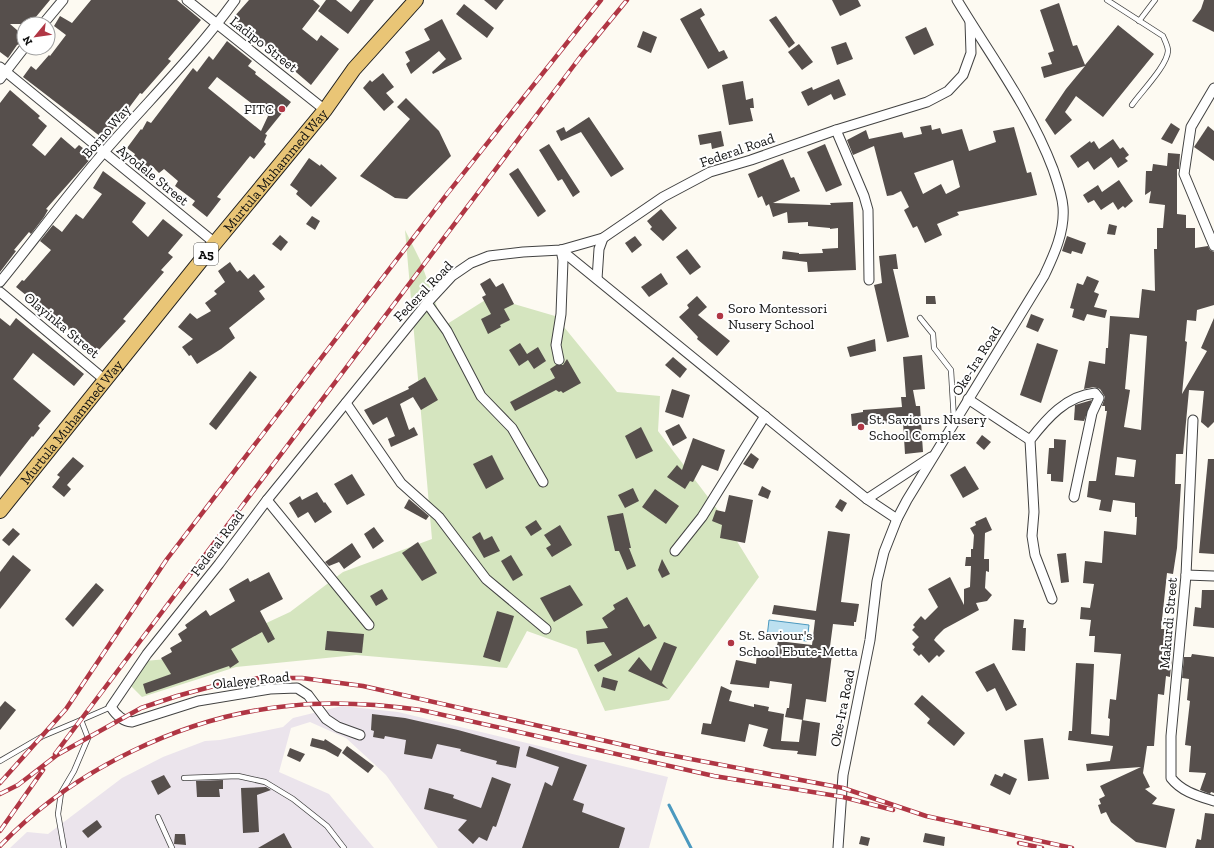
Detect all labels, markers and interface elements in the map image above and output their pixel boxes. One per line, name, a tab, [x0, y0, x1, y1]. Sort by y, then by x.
street label: Ladipo Street	[227, 13, 301, 77]
north arrow	[16, 16, 56, 56]
text: N	[20, 33, 35, 47]
street label: Borno Way	[78, 100, 135, 162]
place label: FITC	[244, 101, 274, 118]
marker: FITC	[277, 104, 287, 114]
street label: Murtula Muhammed Way	[220, 105, 332, 235]
street label: Federal Road	[698, 130, 777, 171]
street label: Ayodele Street	[113, 141, 193, 210]
road number: A5	[194, 243, 218, 265]
street label: Federal Road	[390, 257, 457, 325]
street label: Olayinka Street	[20, 289, 104, 362]
place label: Soro Montessori Nusery School	[728, 300, 827, 333]
marker: Soro Montessori Nusery School	[715, 311, 725, 321]
street label: Oke-Ira Road	[948, 323, 1005, 399]
street label: Murtula Muhammed Way	[17, 356, 127, 488]
place label: St. Saviours Nusery School Complex	[869, 411, 987, 444]
marker: St. Saviours Nusery School Complex	[856, 422, 866, 432]
street label: Federal Road	[187, 507, 248, 580]
street label: Makurdi Street	[1156, 576, 1181, 669]
place label: St. Saviour's School Ebute-Metta	[739, 627, 858, 660]
marker: St. Saviour's School Ebute-Metta	[726, 638, 736, 648]
street label: Olaleye Road	[212, 668, 291, 693]
street label: Oke-Ira Road	[827, 668, 858, 748]

